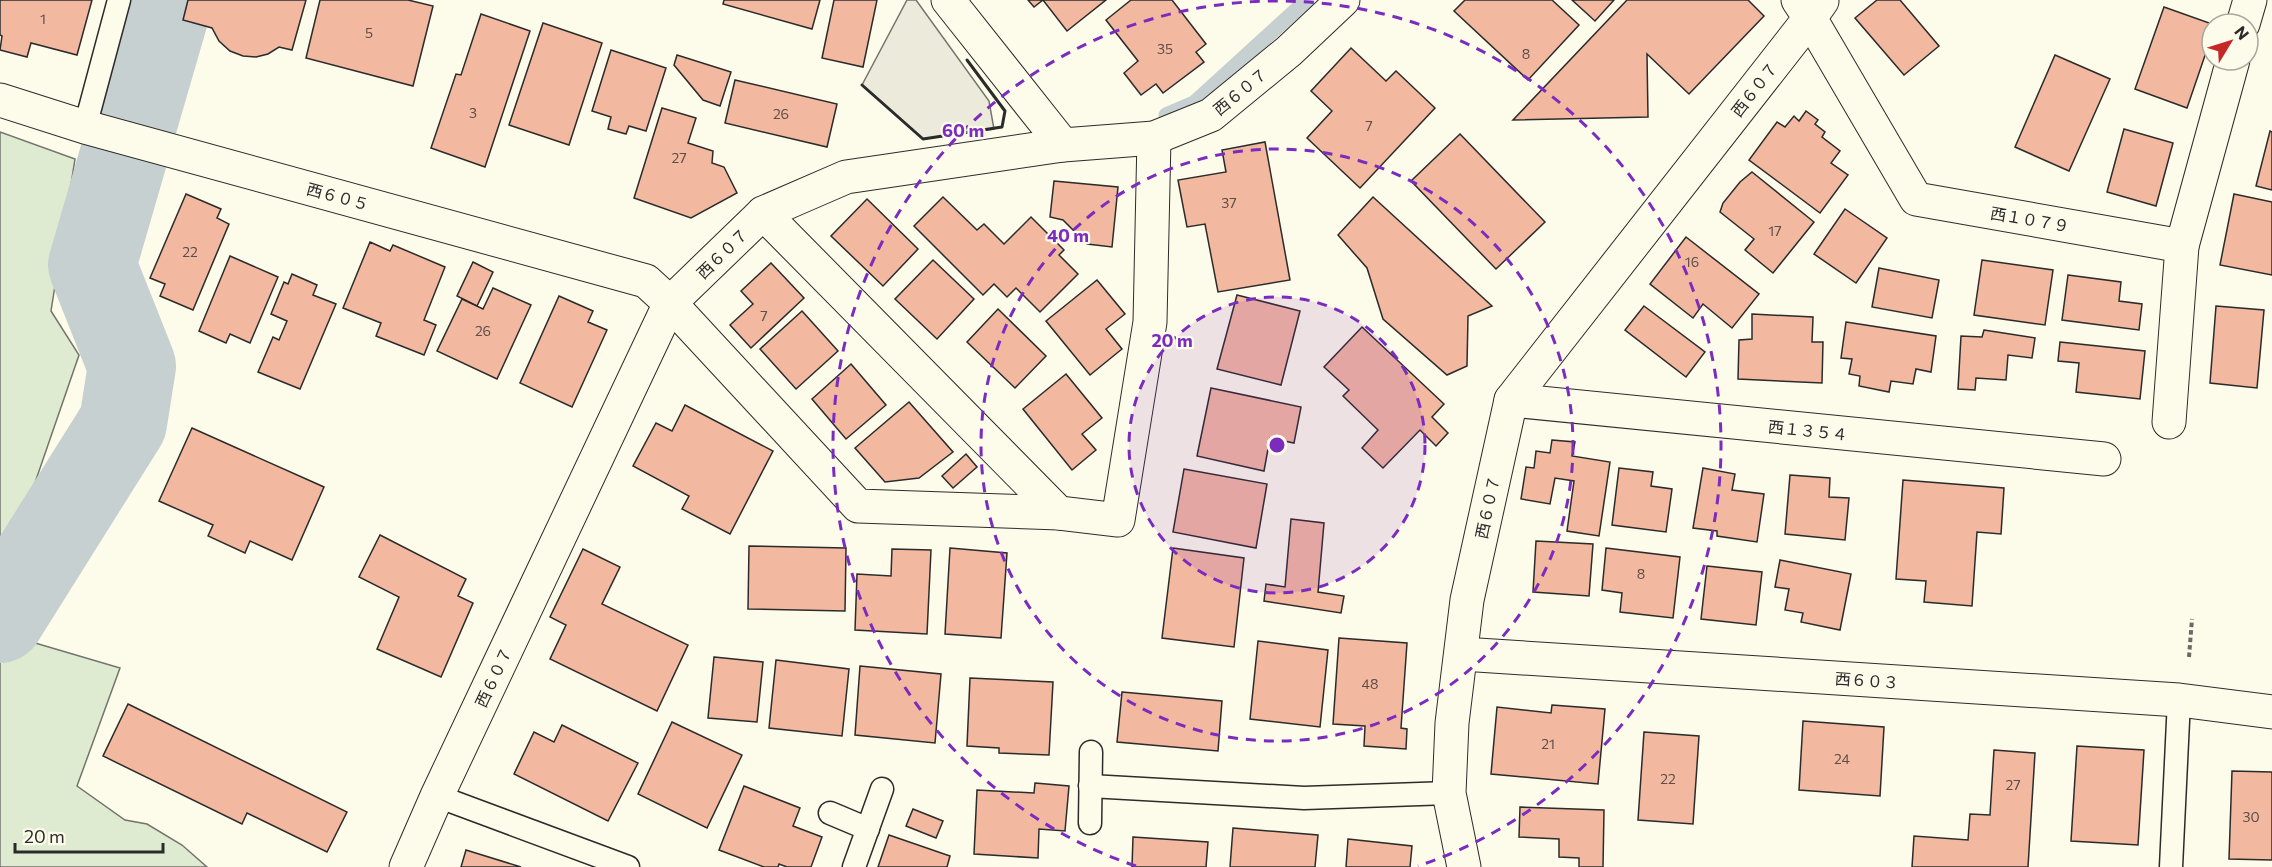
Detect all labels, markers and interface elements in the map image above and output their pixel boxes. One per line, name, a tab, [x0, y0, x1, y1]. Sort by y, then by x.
house number: 1	[40, 10, 46, 27]
north arrow	[2200, 12, 2260, 72]
text: N	[2231, 22, 2253, 43]
house number: 5	[365, 24, 373, 41]
house number: 35	[1157, 40, 1173, 57]
house number: 8	[1522, 45, 1530, 62]
street label: 西６０７	[1727, 58, 1781, 120]
street label: 西６０７	[1209, 63, 1271, 119]
house number: 3	[469, 104, 477, 121]
house number: 26	[773, 105, 789, 122]
house number: 7	[1365, 117, 1373, 134]
text: 60 m	[942, 119, 984, 141]
house number: 27	[671, 149, 687, 166]
street label: 西６０５	[305, 179, 371, 213]
house number: 37	[1221, 194, 1237, 211]
street label: 西１０７９	[1989, 203, 2071, 235]
house number: 17	[1768, 222, 1782, 239]
street label: 西６０７	[692, 224, 752, 282]
text: 40 m	[1047, 224, 1089, 246]
house number: 22	[182, 243, 198, 260]
house number: 16	[1685, 253, 1699, 270]
house number: 7	[760, 307, 768, 324]
house number: 26	[475, 322, 491, 339]
text: 20 m	[1151, 329, 1193, 351]
street label: 西１３５４	[1767, 416, 1849, 444]
centre of rings	[1267, 435, 1287, 455]
street label: 西６０７	[1471, 474, 1503, 540]
house number: 8	[1637, 565, 1645, 582]
street label: 西６０７	[471, 644, 515, 710]
street label: 西６０３	[1834, 668, 1900, 692]
house number: 48	[1362, 675, 1378, 692]
house number: 21	[1541, 735, 1555, 752]
house number: 24	[1834, 750, 1851, 767]
house number: 22	[1660, 770, 1676, 787]
house number: 27	[2005, 776, 2021, 793]
house number: 30	[2242, 808, 2260, 825]
scale bar	[15, 816, 164, 854]
text: 20 m	[24, 825, 65, 847]

